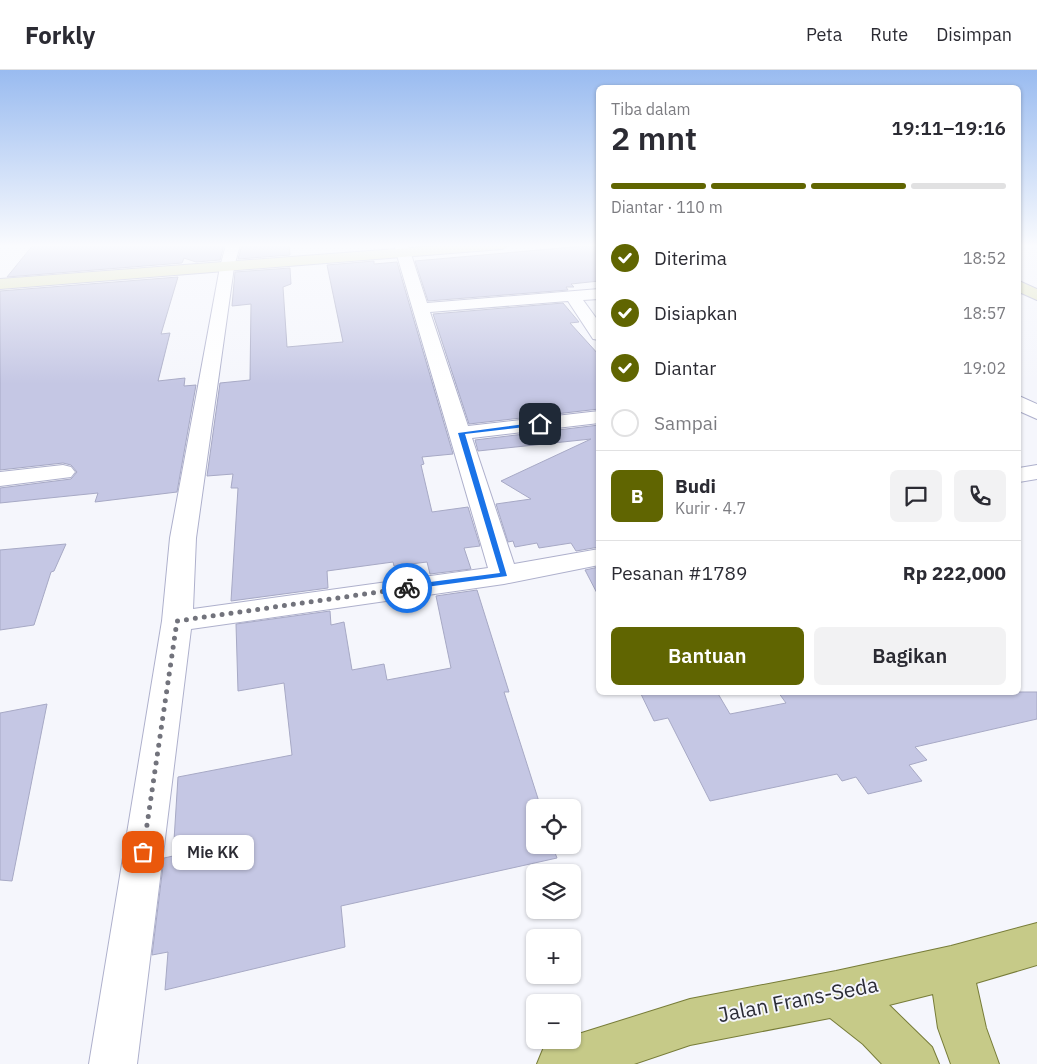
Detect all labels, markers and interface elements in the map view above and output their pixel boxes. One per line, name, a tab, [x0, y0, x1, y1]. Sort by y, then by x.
text: Forkly	[25, 19, 95, 51]
text: Peta	[806, 23, 842, 46]
text: Rute	[870, 23, 908, 46]
text: Disimpan	[936, 23, 1012, 46]
text: Tiba dalam	[611, 99, 690, 119]
text: 19:11–19:16	[892, 116, 1006, 140]
text: 2 mnt	[611, 117, 697, 159]
text: Diantar · 110 m	[611, 197, 723, 217]
icon: check	[611, 244, 639, 272]
text: Diterima	[654, 246, 727, 270]
text: 18:52	[963, 248, 1006, 268]
icon: check	[611, 299, 639, 327]
text: Disiapkan	[654, 301, 738, 325]
text: 18:57	[963, 303, 1006, 323]
icon: check	[611, 354, 639, 382]
text: Diantar	[654, 356, 716, 380]
text: 19:02	[963, 358, 1006, 378]
pin	[519, 403, 561, 445]
icon: home	[526, 410, 554, 438]
text: Sampai	[654, 411, 718, 435]
button: chat	[890, 470, 942, 522]
button: phone	[954, 470, 1006, 522]
text: Budi	[675, 474, 716, 498]
text: B	[631, 484, 643, 508]
text: Kurir · 4.7	[675, 498, 746, 518]
text: Pesanan #1789	[611, 561, 747, 585]
text: Rp 222,000	[903, 561, 1006, 585]
courier	[382, 563, 432, 613]
icon: bike	[393, 574, 421, 602]
button: Bantuan	[611, 627, 804, 685]
button: Bagikan	[814, 627, 1006, 685]
map controls	[526, 799, 581, 1049]
button: locate	[526, 799, 581, 854]
pin	[122, 831, 164, 873]
callout: Mie KK	[173, 834, 256, 870]
icon: bag	[129, 838, 157, 866]
text: Mie KK	[187, 842, 239, 862]
button: layers	[526, 864, 581, 919]
button: +	[526, 929, 581, 984]
street label: Jalan Frans-Seda	[715, 970, 880, 1028]
button: −	[526, 994, 581, 1049]

